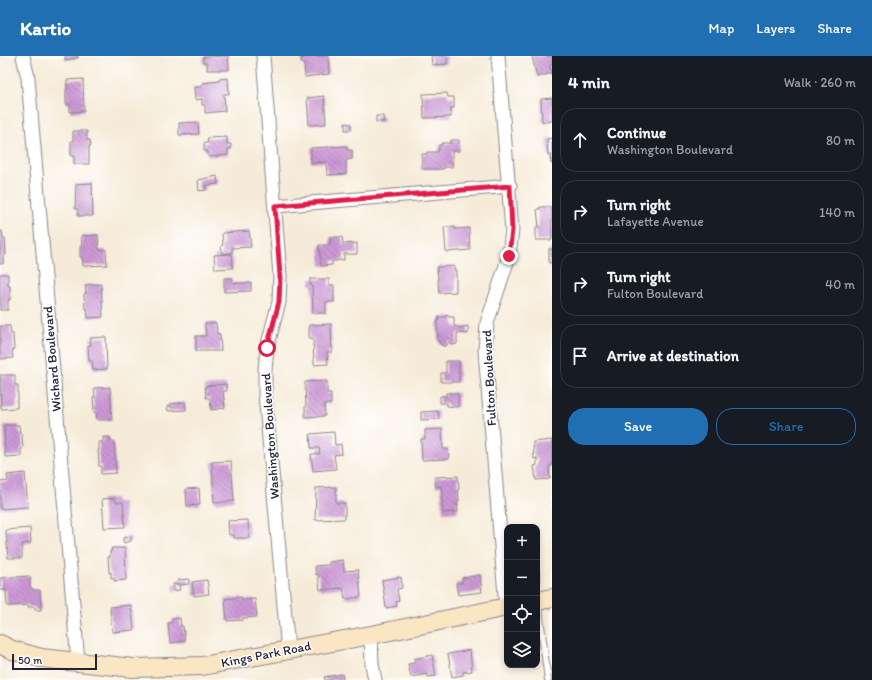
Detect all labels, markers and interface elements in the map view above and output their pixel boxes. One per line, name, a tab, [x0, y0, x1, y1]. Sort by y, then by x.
text: Kartio	[20, 17, 71, 40]
text: Map	[709, 20, 734, 37]
text: Layers	[756, 20, 795, 37]
text: Share	[817, 20, 852, 37]
text: 4 min	[568, 72, 610, 92]
text: Walk · 260 m	[784, 75, 856, 90]
text: Continue	[607, 124, 666, 142]
icon: ahead	[569, 129, 591, 151]
text: 80 m	[826, 133, 855, 148]
text: Washington Boulevard	[607, 142, 733, 157]
text: Turn right	[607, 196, 671, 214]
icon: right	[569, 201, 591, 223]
text: 140 m	[819, 205, 855, 220]
text: Lafayette Avenue	[607, 214, 704, 229]
route end	[500, 247, 518, 265]
text: Turn right	[607, 268, 671, 286]
icon: right	[569, 273, 591, 295]
text: 40 m	[825, 277, 855, 292]
text: Fulton Boulevard	[607, 286, 703, 301]
street label: Wichard Boulevard	[40, 306, 64, 412]
street label: Fulton Boulevard	[479, 330, 499, 426]
route start	[258, 339, 276, 357]
icon: arrive	[569, 345, 591, 367]
text: Arrive at destination	[607, 347, 739, 365]
street label: Washington Boulevard	[258, 373, 282, 499]
button: Save	[568, 408, 708, 445]
button: Share	[716, 408, 856, 445]
map controls	[504, 524, 540, 668]
button: +	[504, 524, 540, 560]
button: −	[504, 560, 540, 596]
button: locate	[504, 596, 540, 632]
button: layers	[504, 632, 540, 668]
street label: Kings Park Road	[220, 638, 312, 670]
scale bar	[12, 652, 97, 671]
text: 50 m	[18, 654, 42, 667]

